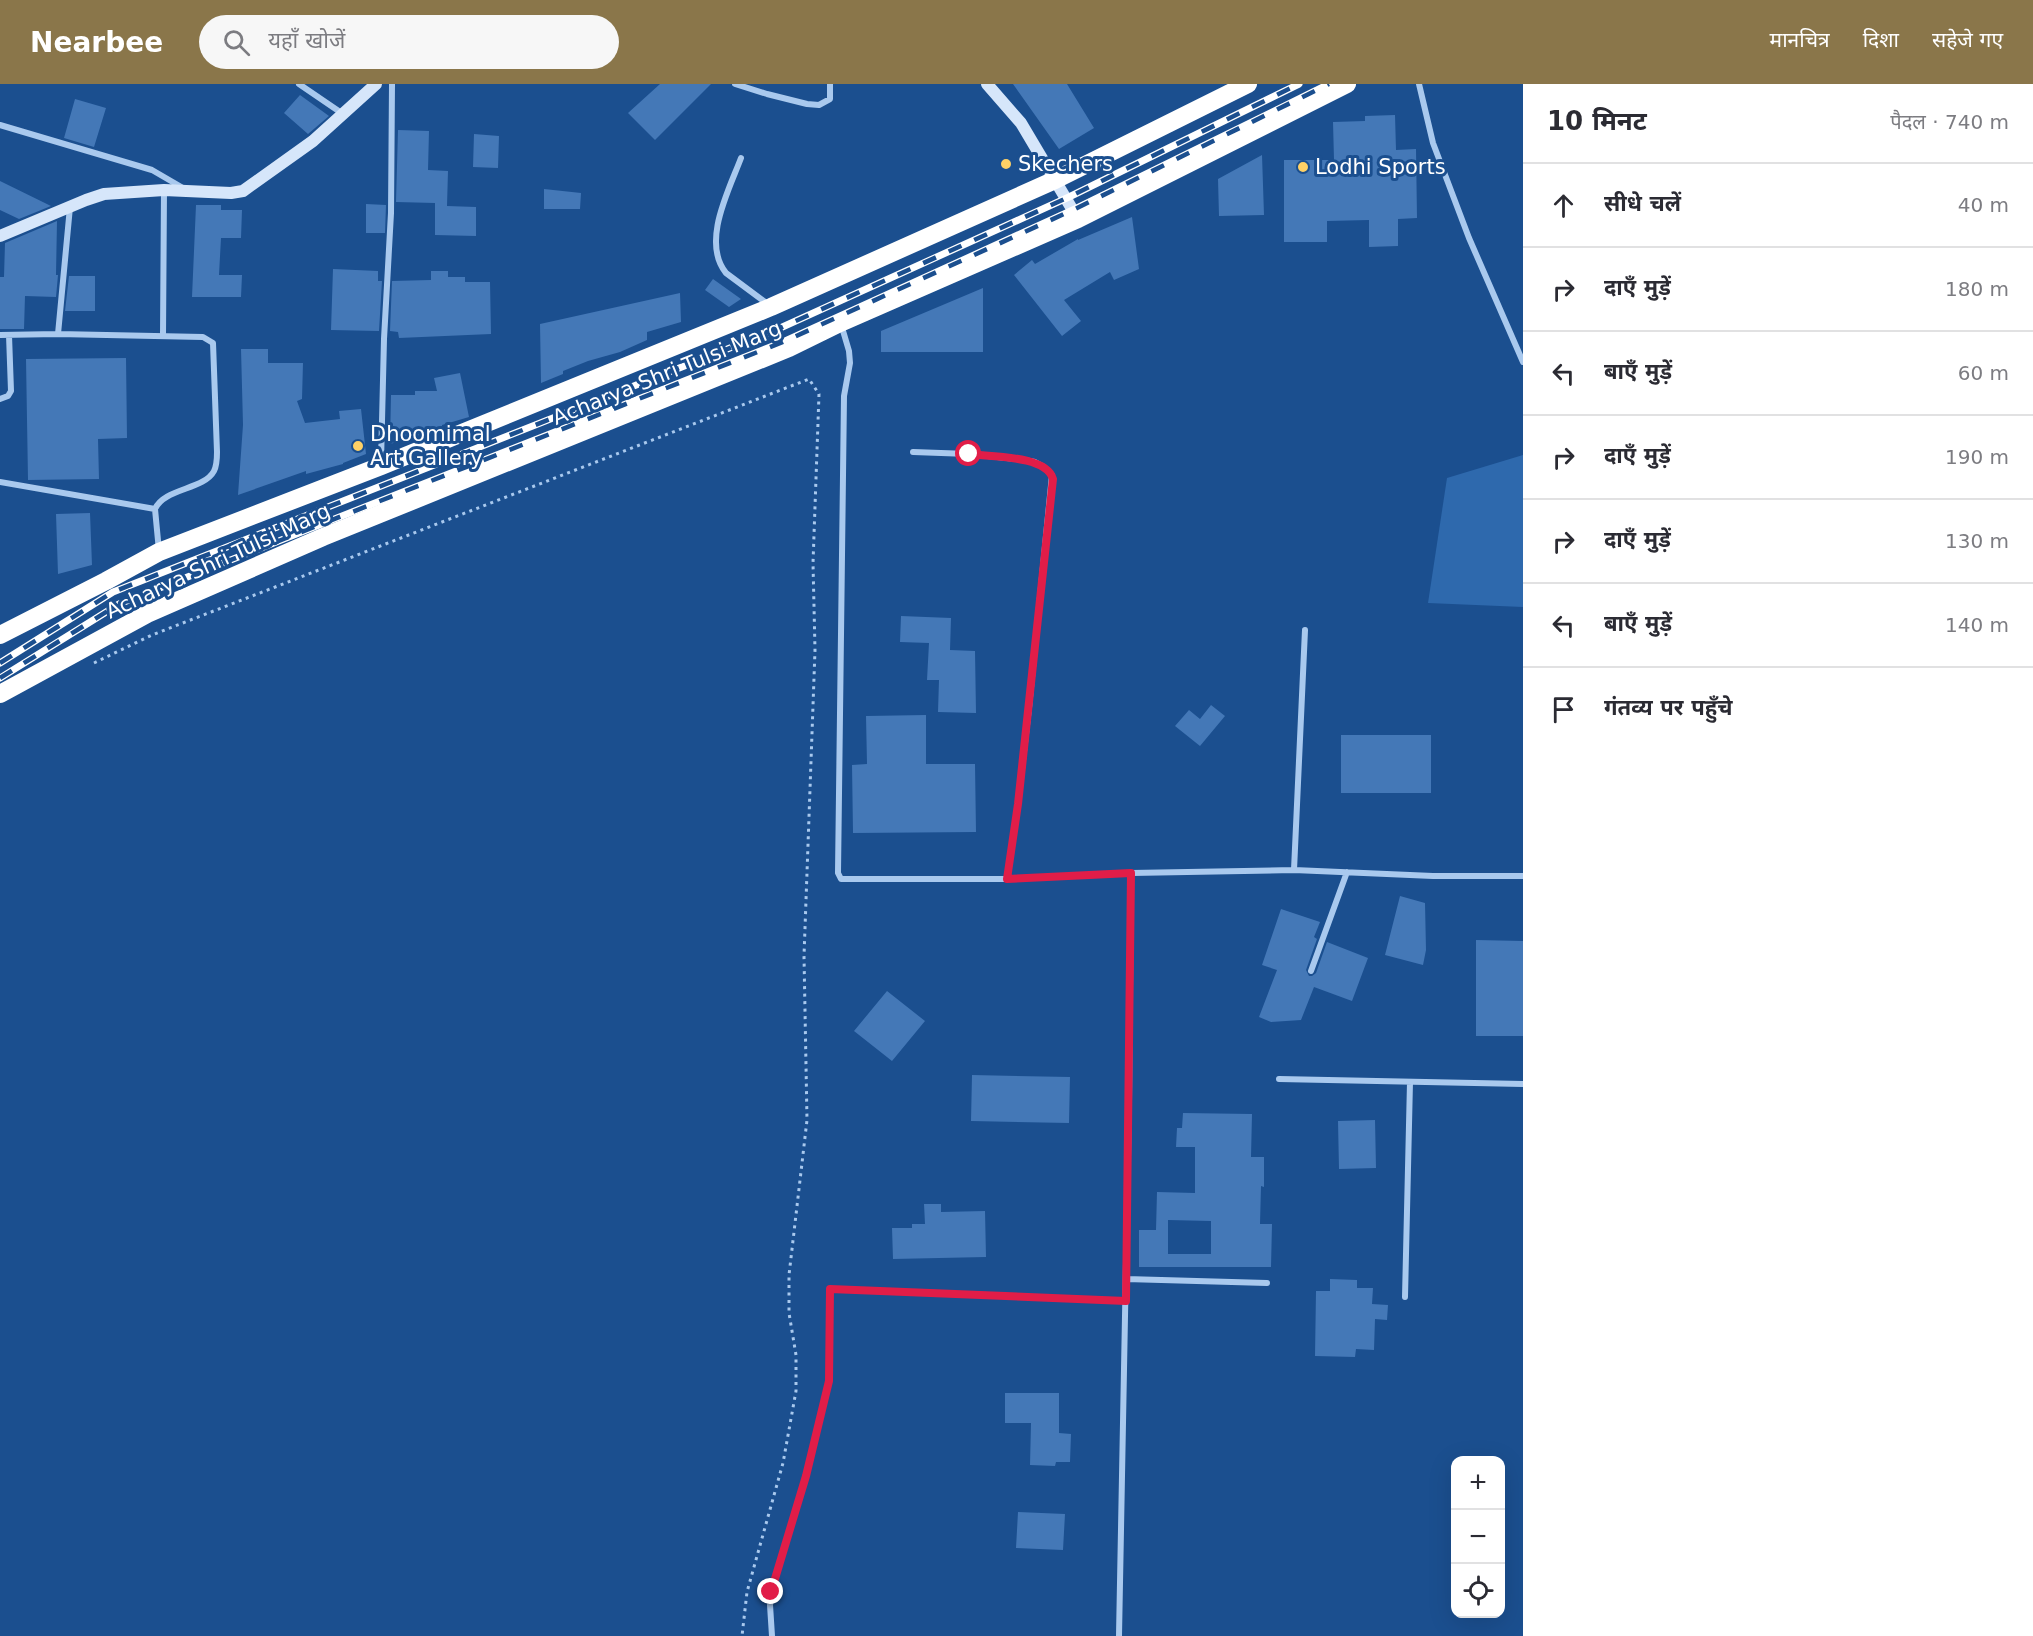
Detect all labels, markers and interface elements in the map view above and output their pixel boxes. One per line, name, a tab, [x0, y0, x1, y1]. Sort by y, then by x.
search box	[199, 15, 619, 69]
text: Nearbee	[30, 26, 163, 59]
icon: search	[220, 26, 253, 59]
text: यहाँ खोजें	[268, 28, 345, 53]
text: मानचित्र	[1770, 28, 1830, 52]
text: दिशा	[1863, 28, 1899, 52]
text: सहेजे गए	[1932, 28, 2003, 52]
text: 10 मिनट	[1547, 106, 1647, 136]
text: पैदल · 740 m	[1890, 110, 2009, 134]
place label: Skechers	[1018, 152, 1113, 176]
place label: Lodhi Sports	[1315, 155, 1446, 179]
marker: Skechers	[999, 157, 1013, 171]
marker: Lodhi Sports	[1296, 160, 1310, 174]
icon: ahead	[1547, 189, 1580, 222]
text: सीधे चलें	[1604, 191, 1681, 216]
text: 40 m	[1958, 193, 2009, 217]
icon: right	[1547, 273, 1580, 306]
text: दाएँ मुड़ें	[1604, 275, 1671, 300]
text: 180 m	[1945, 277, 2009, 301]
street label: Acharya Shri Tulsi Marg	[549, 316, 785, 430]
icon: left	[1547, 357, 1580, 390]
text: बाएँ मुड़ें	[1604, 359, 1672, 384]
text: 60 m	[1958, 361, 2009, 385]
place label: Dhoomimal Art Gallery	[370, 422, 491, 470]
marker: Dhoomimal Art Gallery	[351, 439, 365, 453]
route start	[955, 440, 981, 466]
icon: right	[1547, 441, 1580, 474]
text: दाएँ मुड़ें	[1604, 443, 1671, 468]
text: 190 m	[1945, 445, 2009, 469]
street label: Acharya Shri Tulsi Marg	[102, 498, 334, 624]
icon: right	[1547, 525, 1580, 558]
text: दाएँ मुड़ें	[1604, 527, 1671, 552]
text: 130 m	[1945, 529, 2009, 553]
icon: left	[1547, 609, 1580, 642]
text: बाएँ मुड़ें	[1604, 611, 1672, 636]
text: 140 m	[1945, 613, 2009, 637]
icon: arrive	[1547, 693, 1580, 726]
text: गंतव्य पर पहुँचे	[1604, 695, 1732, 720]
map controls	[1451, 1456, 1505, 1618]
button: +	[1451, 1456, 1505, 1510]
button: −	[1451, 1510, 1505, 1564]
button: locate	[1451, 1564, 1505, 1618]
route end	[757, 1578, 783, 1604]

